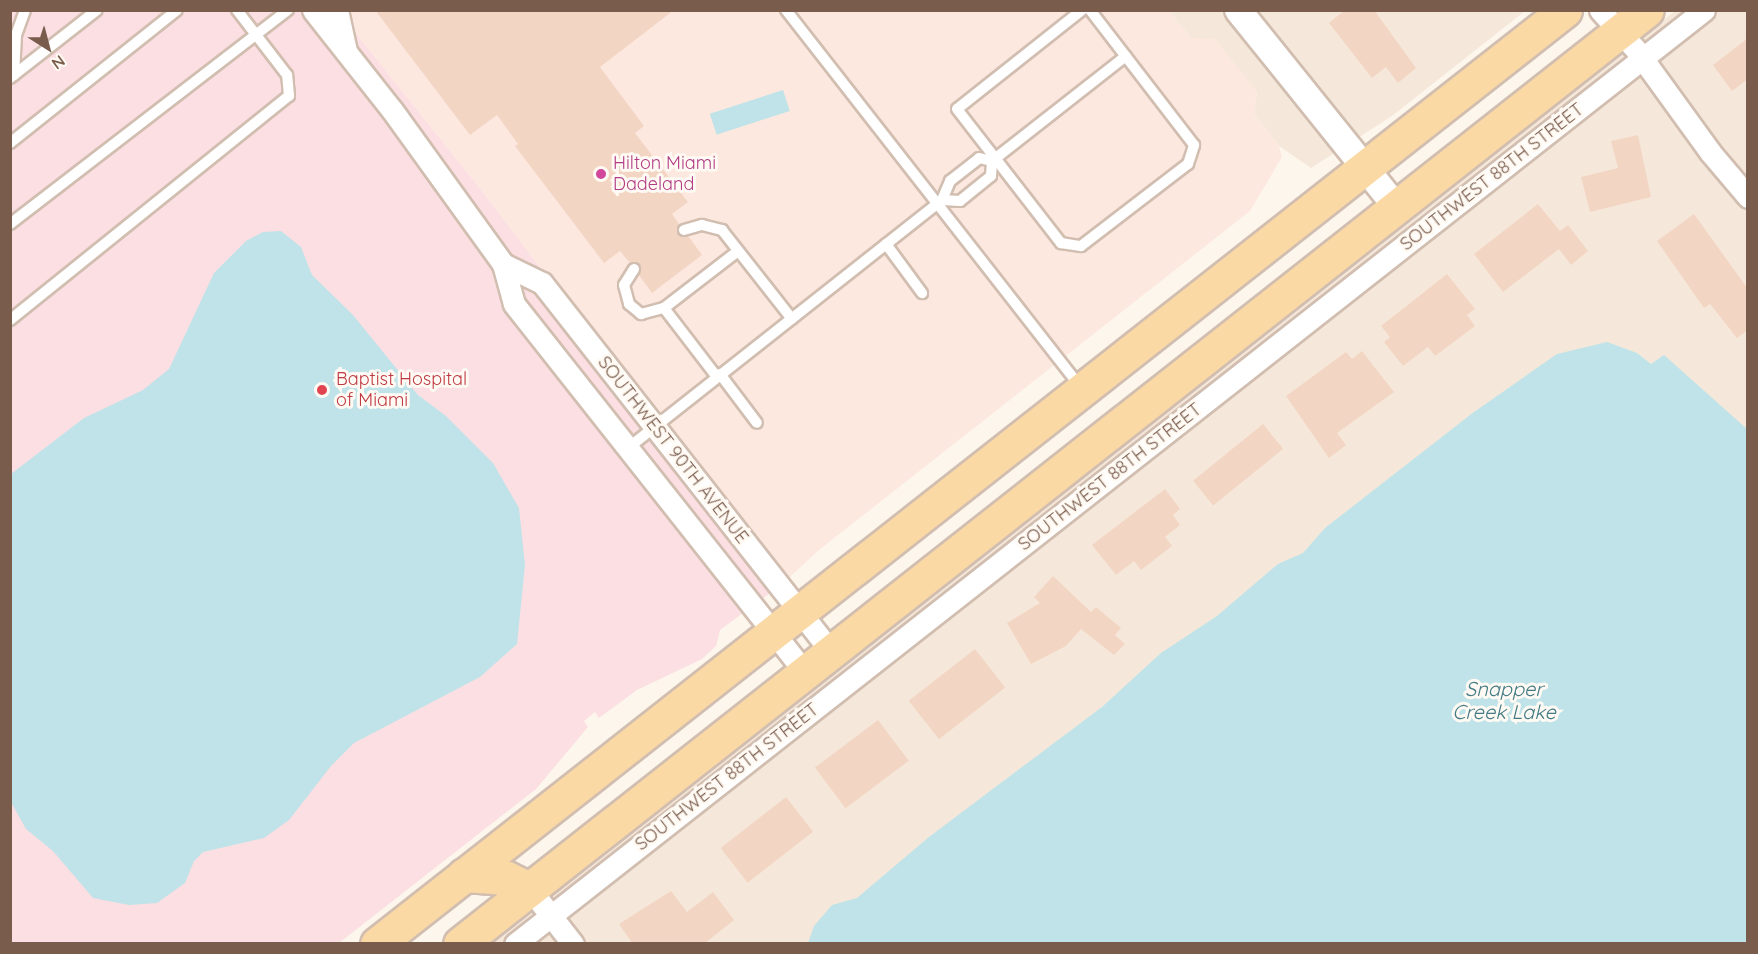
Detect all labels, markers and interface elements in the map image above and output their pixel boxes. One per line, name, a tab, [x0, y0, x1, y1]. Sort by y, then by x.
north arrow	[18, 18, 78, 78]
text: N	[48, 51, 69, 74]
street label: SOUTHWEST 88TH STREET	[1396, 99, 1588, 255]
place label: Hilton Miami Dadeland	[613, 153, 716, 195]
marker: Hilton Miami Dadeland	[594, 167, 608, 181]
street label: SOUTHWEST 90TH AVENUE	[593, 352, 753, 548]
place label: Baptist Hospital of Miami	[336, 369, 467, 412]
marker: Baptist Hospital of Miami	[313, 381, 331, 399]
street label: SOUTHWEST 88TH STREET	[1014, 399, 1206, 555]
water label: Snapper Creek Lake	[1452, 677, 1556, 724]
street label: SOUTHWEST 88TH STREET	[631, 699, 823, 855]

